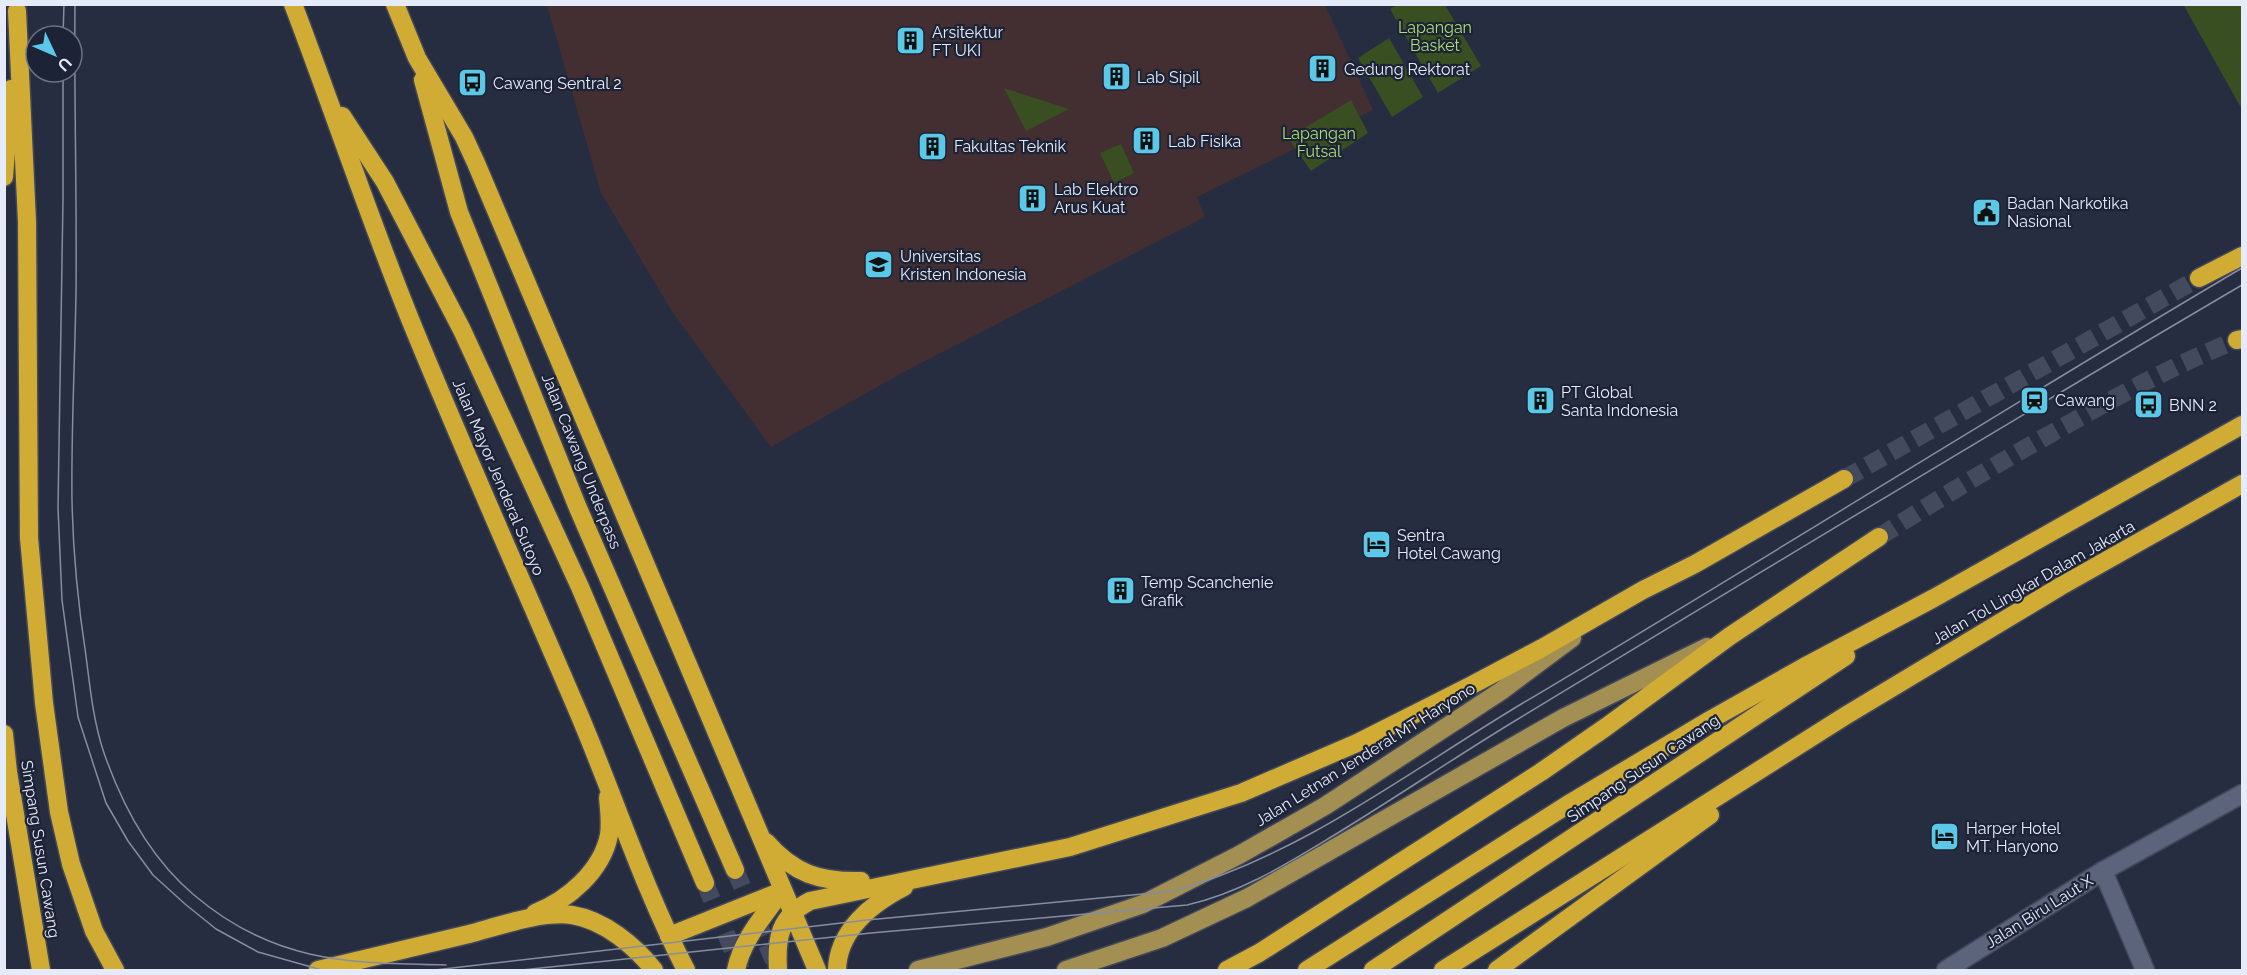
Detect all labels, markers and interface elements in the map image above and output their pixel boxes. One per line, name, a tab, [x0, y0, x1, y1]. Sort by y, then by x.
park label: Lapangan Basket	[1398, 18, 1472, 55]
place label: Arsitektur FT UKI	[932, 23, 1004, 60]
north arrow	[24, 24, 84, 84]
building icon: Arsitektur FT UKI	[895, 25, 927, 57]
text: U	[53, 53, 75, 75]
building icon: Gedung Rektorat	[1307, 53, 1339, 85]
place label: Gedung Rektorat	[1344, 60, 1471, 79]
building icon: Lab Sipil	[1100, 61, 1132, 93]
bus stop icon: Cawang Sentral 2	[456, 67, 488, 99]
place label: Lab Sipil	[1137, 68, 1201, 87]
place label: Cawang Sentral 2	[493, 74, 622, 93]
park label: Lapangan Futsal	[1282, 124, 1356, 161]
building icon: Lab Fisika	[1131, 125, 1163, 157]
building icon: Fakultas Teknik	[917, 130, 949, 162]
place label: Lab Fisika	[1168, 132, 1241, 151]
place label: Fakultas Teknik	[954, 137, 1067, 156]
place label: Lab Elektro Arus Kuat	[1054, 180, 1138, 217]
building icon: Lab Elektro Arus Kuat	[1017, 182, 1049, 214]
place label: Badan Narkotika Nasional	[2007, 194, 2129, 231]
public building icon: Badan Narkotika Nasional	[1970, 196, 2002, 228]
place label: Universitas Kristen Indonesia	[900, 247, 1027, 284]
school or university icon: Universitas Kristen Indonesia	[863, 249, 895, 281]
street label: Jalan Cawang Underpass	[538, 371, 626, 552]
street label: Jalan Mayor Jenderal Sutoyo	[448, 376, 549, 578]
place label: PT Global Santa Indonesia	[1561, 383, 1678, 420]
station icon: Cawang	[2018, 384, 2050, 416]
building icon: PT Global Santa Indonesia	[1524, 385, 1556, 417]
bus stop icon: BNN 2	[2132, 389, 2164, 421]
place label: Cawang	[2055, 391, 2115, 410]
place label: BNN 2	[2169, 396, 2217, 415]
street label: Jalan Tol Lingkar Dalam Jakarta	[1929, 516, 2138, 648]
place label: Sentra Hotel Cawang	[1397, 526, 1501, 563]
hotel icon: Sentra Hotel Cawang	[1360, 528, 1392, 560]
place label: Temp Scanchenie Grafik	[1141, 573, 1273, 610]
building icon: Temp Scanchenie Grafik	[1104, 575, 1136, 607]
street label: Jalan Letnan Jenderal MT Haryono	[1252, 679, 1479, 830]
street label: Simpang Susun Cawang	[1563, 710, 1723, 827]
street label: Simpang Susun Cawang	[17, 759, 64, 939]
place label: Harper Hotel MT. Haryono	[1966, 819, 2061, 856]
hotel icon: Harper Hotel MT. Haryono	[1929, 821, 1961, 853]
street label: Jalan Biru Laut X	[1982, 870, 2097, 952]

